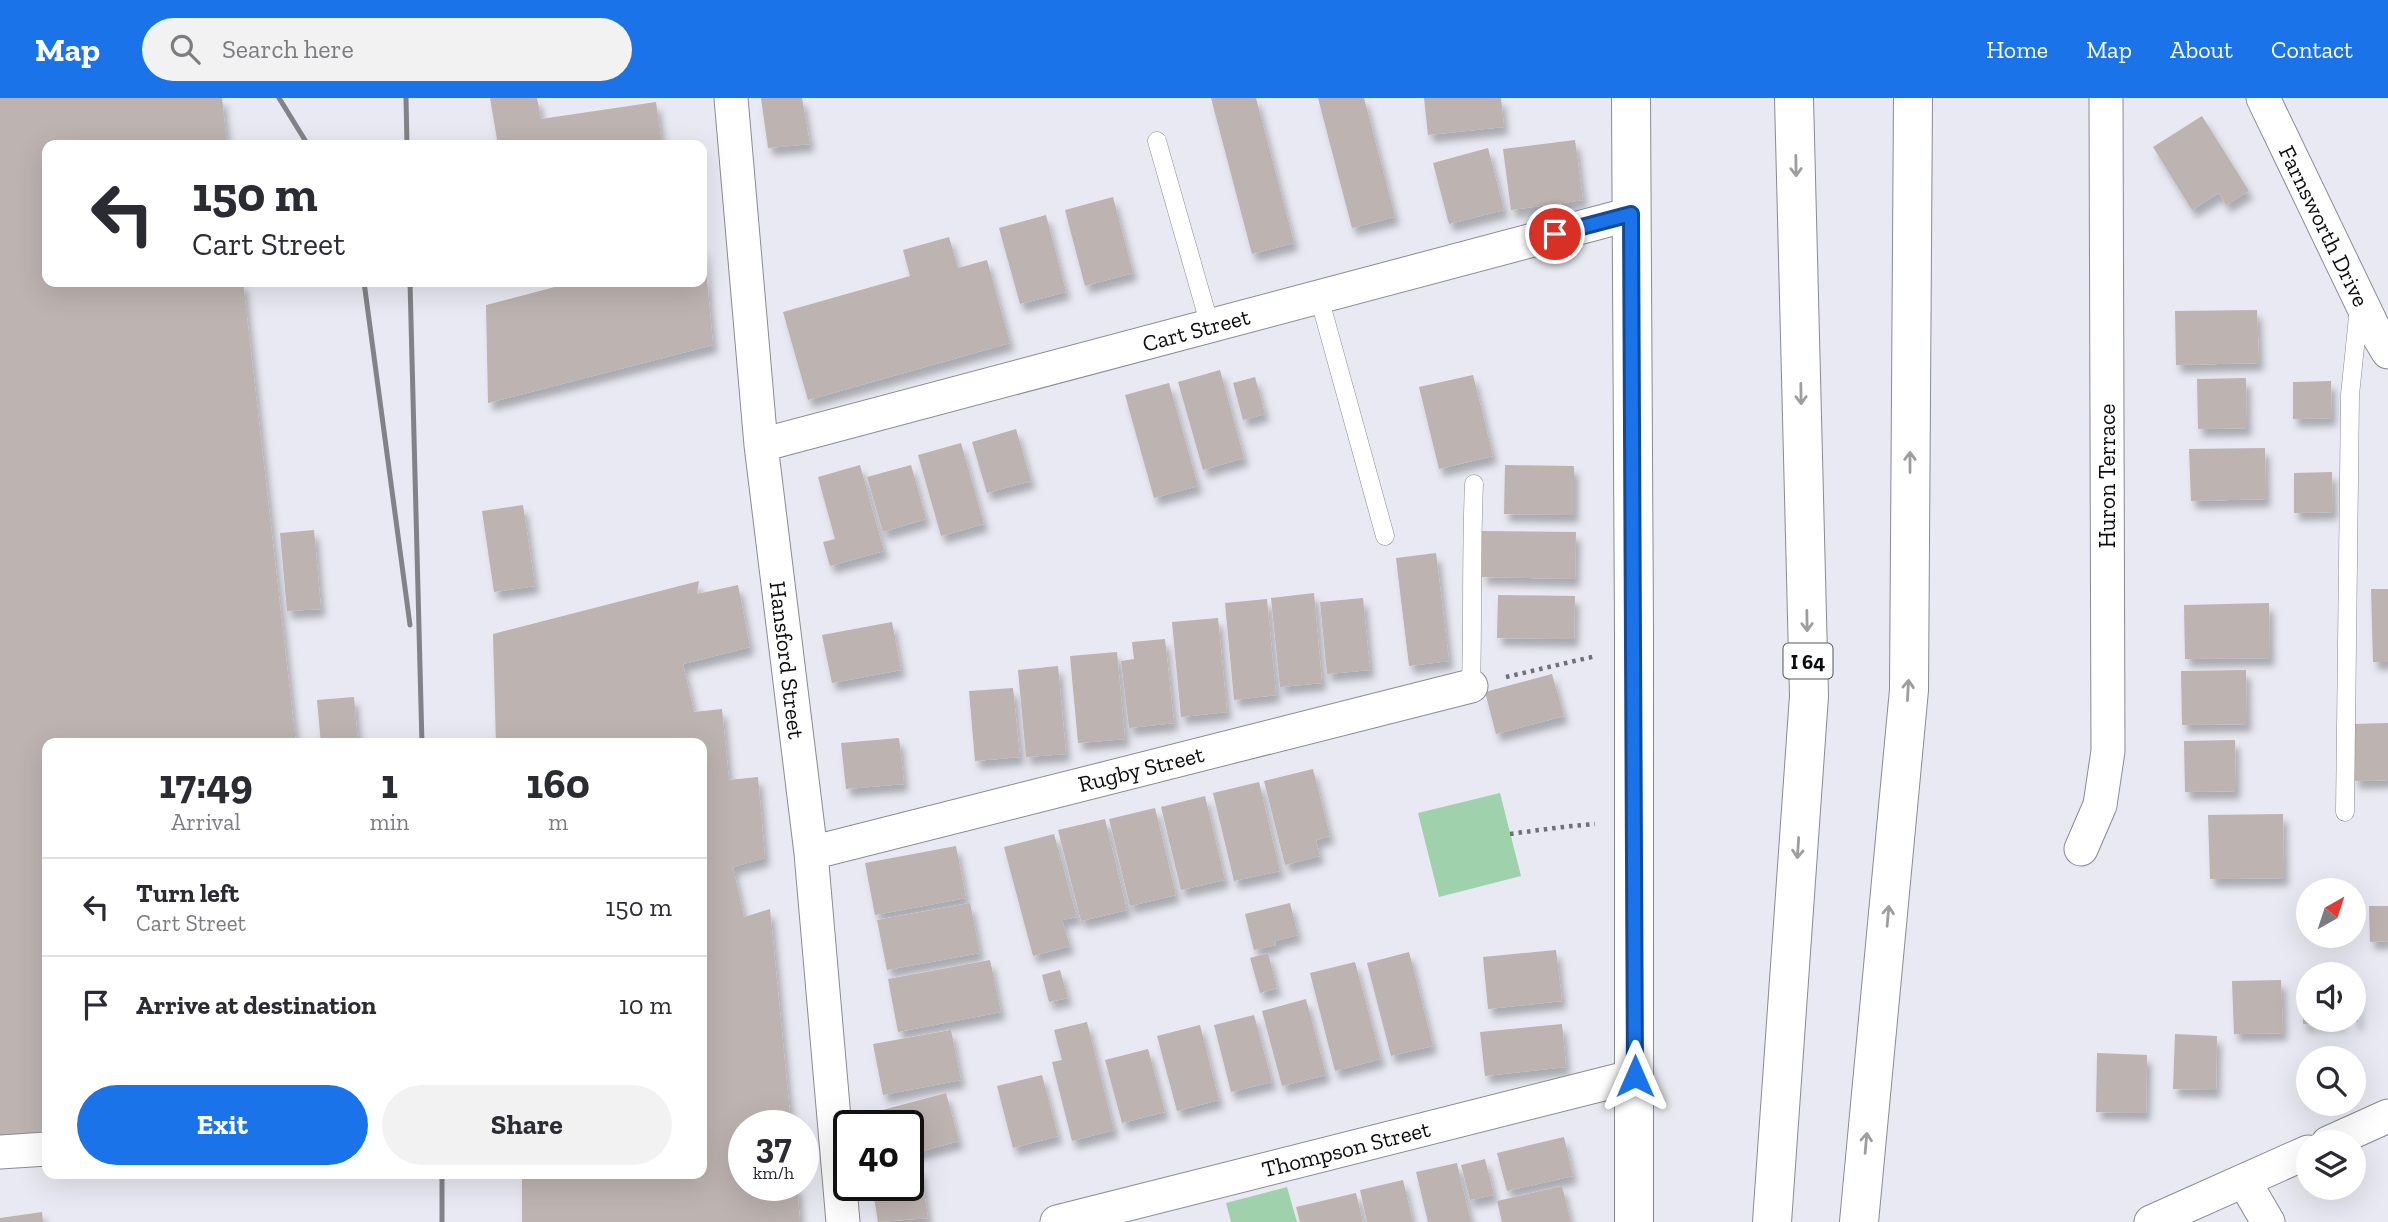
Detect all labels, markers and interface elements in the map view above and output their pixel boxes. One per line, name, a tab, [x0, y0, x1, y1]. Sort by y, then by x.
search box	[142, 18, 632, 81]
text: Map	[35, 30, 100, 69]
icon: search	[166, 30, 204, 68]
text: Search here	[222, 33, 354, 65]
text: Home	[1986, 35, 2048, 64]
text: Map	[2086, 35, 2132, 64]
text: About	[2170, 35, 2233, 64]
text: Contact	[2271, 35, 2353, 64]
street label: Farnsworth Drive	[2273, 141, 2375, 311]
one-way arrow	[1789, 154, 1802, 177]
text: 150 m	[192, 165, 318, 224]
icon: left	[77, 168, 168, 259]
pin	[1525, 204, 1585, 264]
icon: arrive	[1536, 215, 1574, 253]
text: Cart Street	[192, 225, 345, 263]
street label: Cart Street	[1139, 302, 1253, 358]
one-way arrow	[1795, 382, 1808, 405]
street label: Huron Terrace	[2093, 404, 2121, 548]
one-way arrow	[1904, 451, 1917, 474]
street label: Hansford Street	[763, 580, 811, 741]
one-way arrow	[1800, 609, 1814, 632]
road number: I 64	[1784, 644, 1832, 678]
one-way arrow	[1902, 678, 1915, 701]
street label: Rugby Street	[1075, 740, 1207, 798]
text: 17:49	[159, 758, 253, 809]
text: 1	[381, 758, 398, 809]
text: 160	[526, 758, 590, 809]
text: Arrival	[171, 808, 241, 836]
text: min	[370, 808, 409, 836]
text: m	[548, 808, 568, 836]
one-way arrow	[1792, 836, 1805, 859]
text: Turn left	[136, 877, 239, 909]
north arrow	[2296, 878, 2366, 948]
map controls	[2296, 878, 2366, 1200]
icon: left	[77, 888, 115, 926]
text: 150 m	[605, 891, 672, 923]
one-way arrow	[1881, 905, 1894, 928]
text: Cart Street	[136, 909, 246, 937]
button: sound	[2296, 962, 2366, 1032]
icon: arrive	[77, 986, 115, 1024]
text: Arrive at destination	[136, 989, 376, 1021]
text: 10 m	[619, 989, 672, 1021]
position arrow	[1598, 1039, 1672, 1113]
button: search	[2296, 1046, 2366, 1116]
button: Exit	[77, 1085, 368, 1165]
button: Share	[382, 1085, 672, 1165]
speed limit sign: 40	[833, 1110, 924, 1201]
street label: Thompson Street	[1259, 1114, 1433, 1183]
text: 37	[756, 1125, 791, 1167]
button: layers	[2296, 1130, 2366, 1200]
one-way arrow	[1860, 1132, 1873, 1154]
text: km/h	[753, 1162, 794, 1184]

